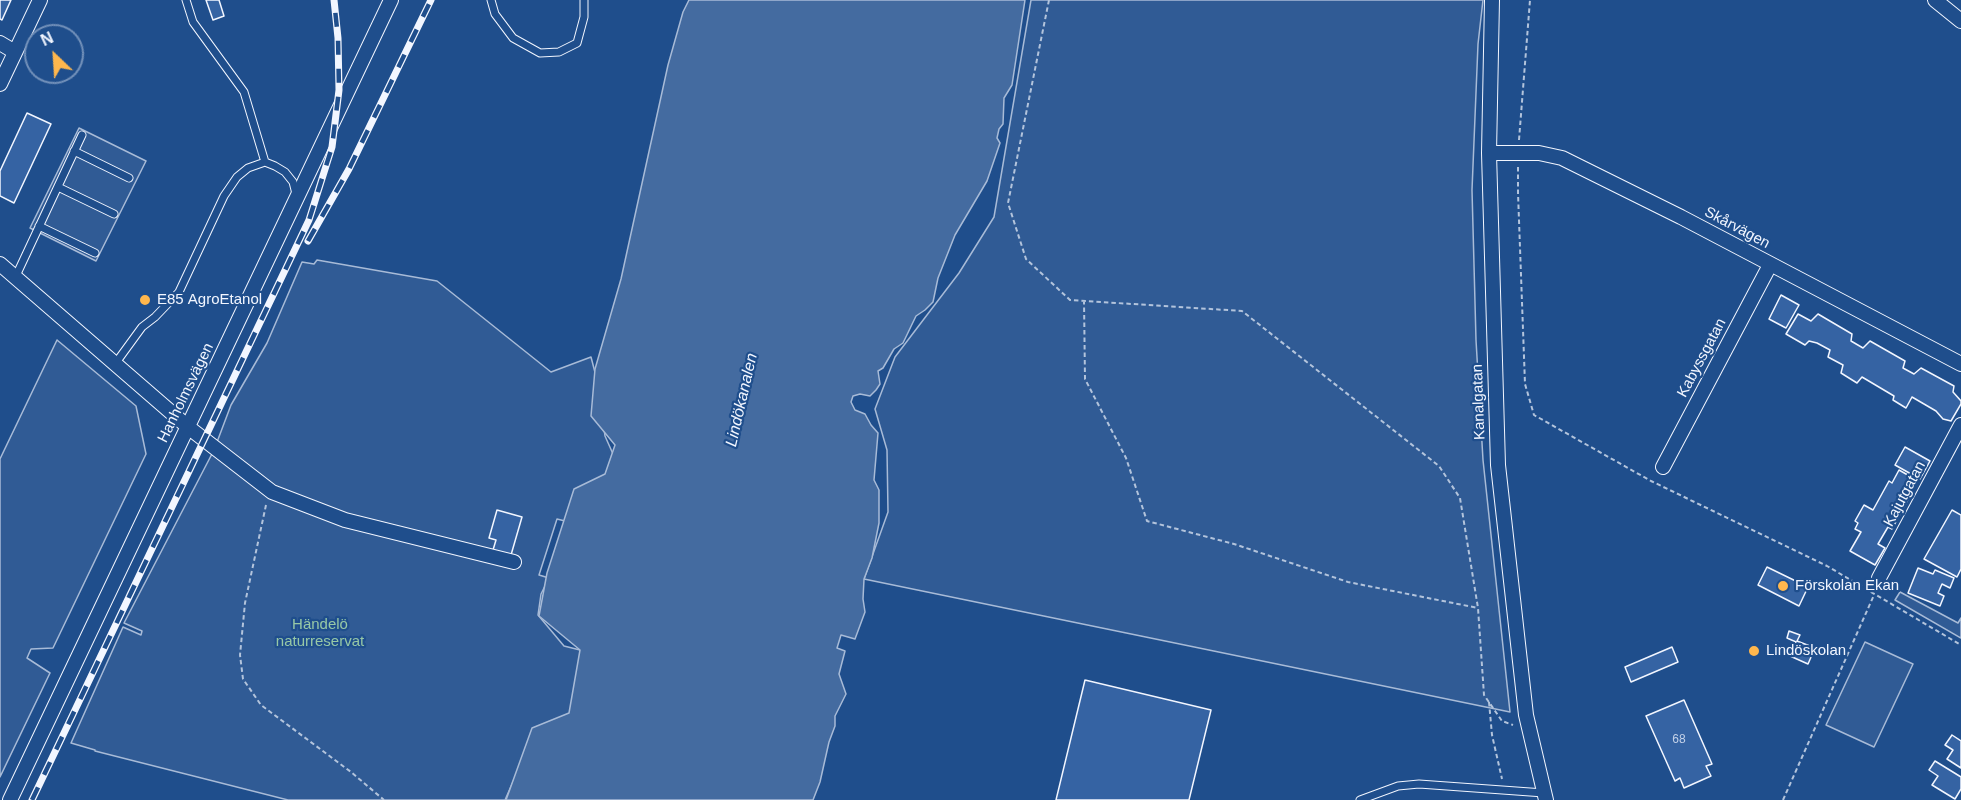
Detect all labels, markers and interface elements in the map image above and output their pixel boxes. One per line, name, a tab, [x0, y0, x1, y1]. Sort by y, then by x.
north arrow	[24, 24, 84, 84]
text: N	[38, 29, 56, 49]
street label: Skårvägen	[1701, 203, 1773, 253]
place label: E85 AgroEtanol	[157, 291, 262, 309]
marker: E85 AgroEtanol	[138, 293, 152, 307]
street label: Kabyssgatan	[1674, 315, 1730, 401]
street label: Hanholmsvägen	[154, 340, 218, 446]
water label: Lindökanalen	[722, 351, 762, 449]
street label: Kanalgatan	[1469, 364, 1489, 440]
street label: Kajutgatan	[1880, 458, 1930, 530]
place label: Förskolan Ekan	[1795, 577, 1899, 595]
marker: Förskolan Ekan	[1776, 579, 1790, 593]
park label: Händelö naturreservat	[276, 616, 364, 651]
place label: Lindöskolan	[1766, 642, 1846, 660]
marker: Lindöskolan	[1747, 644, 1761, 658]
house number: 68	[1672, 733, 1686, 747]

